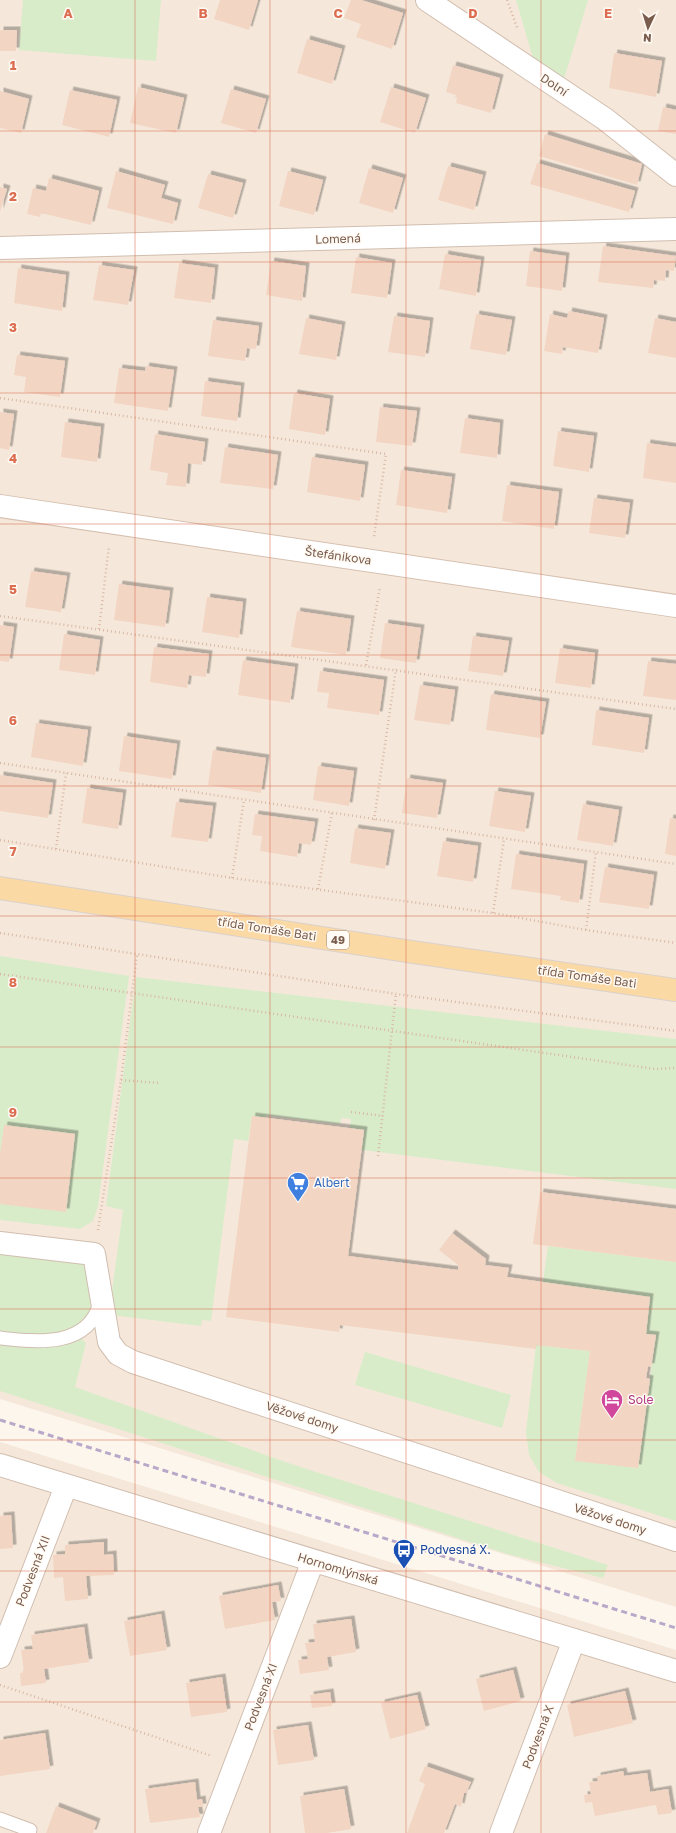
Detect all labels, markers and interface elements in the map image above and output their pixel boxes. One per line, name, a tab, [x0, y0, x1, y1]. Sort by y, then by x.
text: A	[63, 5, 73, 21]
text: B	[198, 5, 208, 21]
text: C	[333, 5, 343, 21]
text: D	[468, 5, 478, 21]
text: E	[604, 5, 612, 21]
north arrow	[628, 8, 668, 48]
text: N	[643, 32, 652, 45]
text: 1	[10, 57, 17, 73]
street label: Dolní	[538, 70, 572, 100]
text: 2	[9, 188, 17, 204]
street label: Lomená	[315, 230, 361, 247]
text: 3	[9, 319, 17, 335]
text: 4	[9, 450, 17, 466]
street label: Štefánikova	[304, 543, 372, 568]
text: 5	[9, 581, 17, 597]
text: 6	[9, 712, 17, 728]
text: 7	[9, 843, 17, 859]
street label: třída Tomáše Bati	[217, 913, 318, 944]
road number: 49	[327, 931, 349, 949]
street label: třída Tomáše Bati	[537, 962, 638, 991]
text: 8	[9, 974, 17, 990]
text: 9	[9, 1104, 17, 1120]
supermarket icon: Albert	[285, 1170, 311, 1203]
place label: Albert	[314, 1175, 350, 1190]
hotel icon: Sole	[599, 1387, 625, 1420]
place label: Sole	[628, 1392, 654, 1407]
street label: Věžové domy	[264, 1398, 341, 1435]
street label: Věžové domy	[572, 1500, 649, 1537]
street label: Podvesná XII	[12, 1533, 53, 1608]
bus stop icon: Podvesná X.	[391, 1537, 417, 1570]
place label: Podvesná X.	[420, 1542, 491, 1557]
street label: Hornomlýnská	[296, 1549, 380, 1588]
street label: Podvesná XI	[241, 1661, 280, 1733]
street label: Podvesná X	[518, 1703, 557, 1771]

